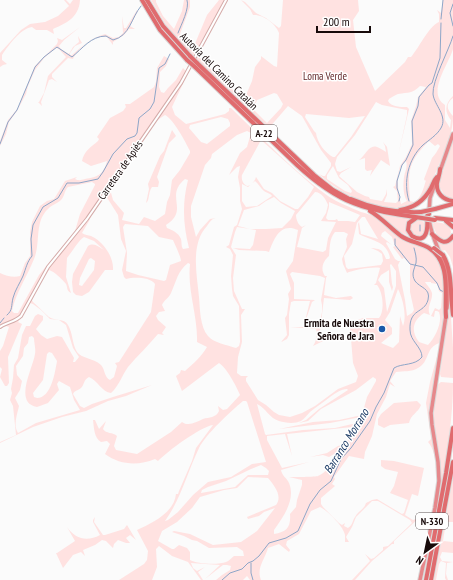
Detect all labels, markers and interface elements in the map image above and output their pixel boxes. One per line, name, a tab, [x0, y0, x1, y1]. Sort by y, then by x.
scale bar	[317, 8, 370, 34]
text: 200 m	[323, 14, 350, 29]
street label: Autovía del Camino Catalán	[177, 29, 261, 113]
park label: Loma Verde	[303, 69, 347, 83]
road number: A-22	[251, 125, 277, 141]
street label: Carretera de Apiés	[94, 137, 146, 202]
place label: Ermita de Nuestra Señora de Jara	[304, 316, 374, 343]
marker: Ermita de Nuestra Señora de Jara	[377, 324, 387, 334]
water label: Barranco Morrano	[320, 405, 372, 476]
road number: N-330	[416, 513, 448, 529]
north arrow	[405, 532, 445, 572]
text: N	[413, 553, 426, 568]

